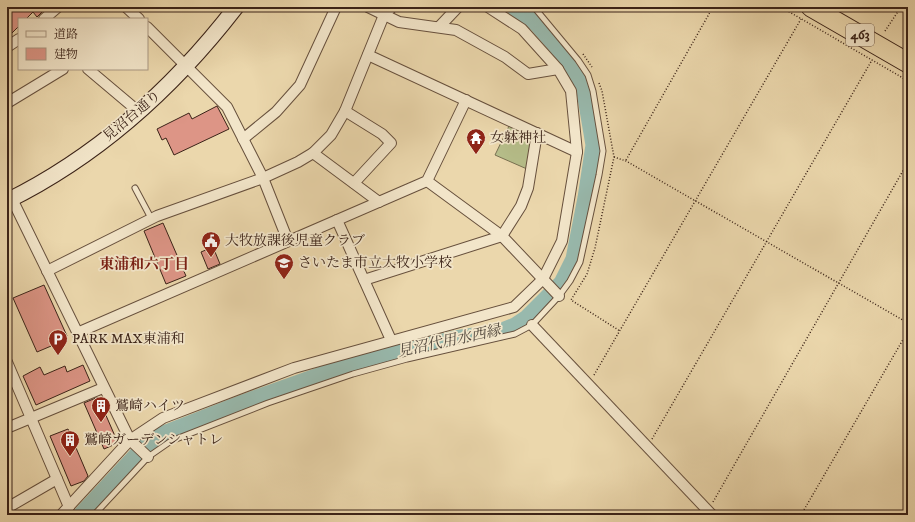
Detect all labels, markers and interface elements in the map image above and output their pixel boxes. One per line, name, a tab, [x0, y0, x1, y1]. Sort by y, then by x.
legend	[18, 18, 148, 70]
road number: 463	[846, 24, 874, 46]
text: 道路	[54, 27, 78, 42]
text: 建物	[54, 47, 78, 62]
street label: 見沼台通り	[99, 87, 165, 145]
temple icon: 女躰神社	[465, 127, 487, 155]
place label: 女躰神社	[490, 129, 546, 147]
public building icon: 大牧放課後児童クラブ	[200, 230, 222, 258]
place label: 大牧放課後児童クラブ	[225, 232, 365, 250]
school or university icon: さいたま市立大牧小学校	[273, 252, 295, 280]
place label: さいたま市立大牧小学校	[298, 254, 452, 272]
district label: 東浦和六丁目	[99, 255, 189, 274]
water label: 見沼代用水西縁	[396, 320, 504, 361]
parking icon: PARK MAX東浦和	[47, 328, 69, 356]
place label: PARK MAX東浦和	[72, 330, 185, 348]
building icon: 鷲崎ハイツ	[90, 395, 112, 423]
place label: 鷲崎ハイツ	[115, 397, 185, 415]
building icon: 鷲崎ガーデンシャトレ	[59, 429, 81, 457]
place label: 鷲崎ガーデンシャトレ	[84, 431, 223, 449]

